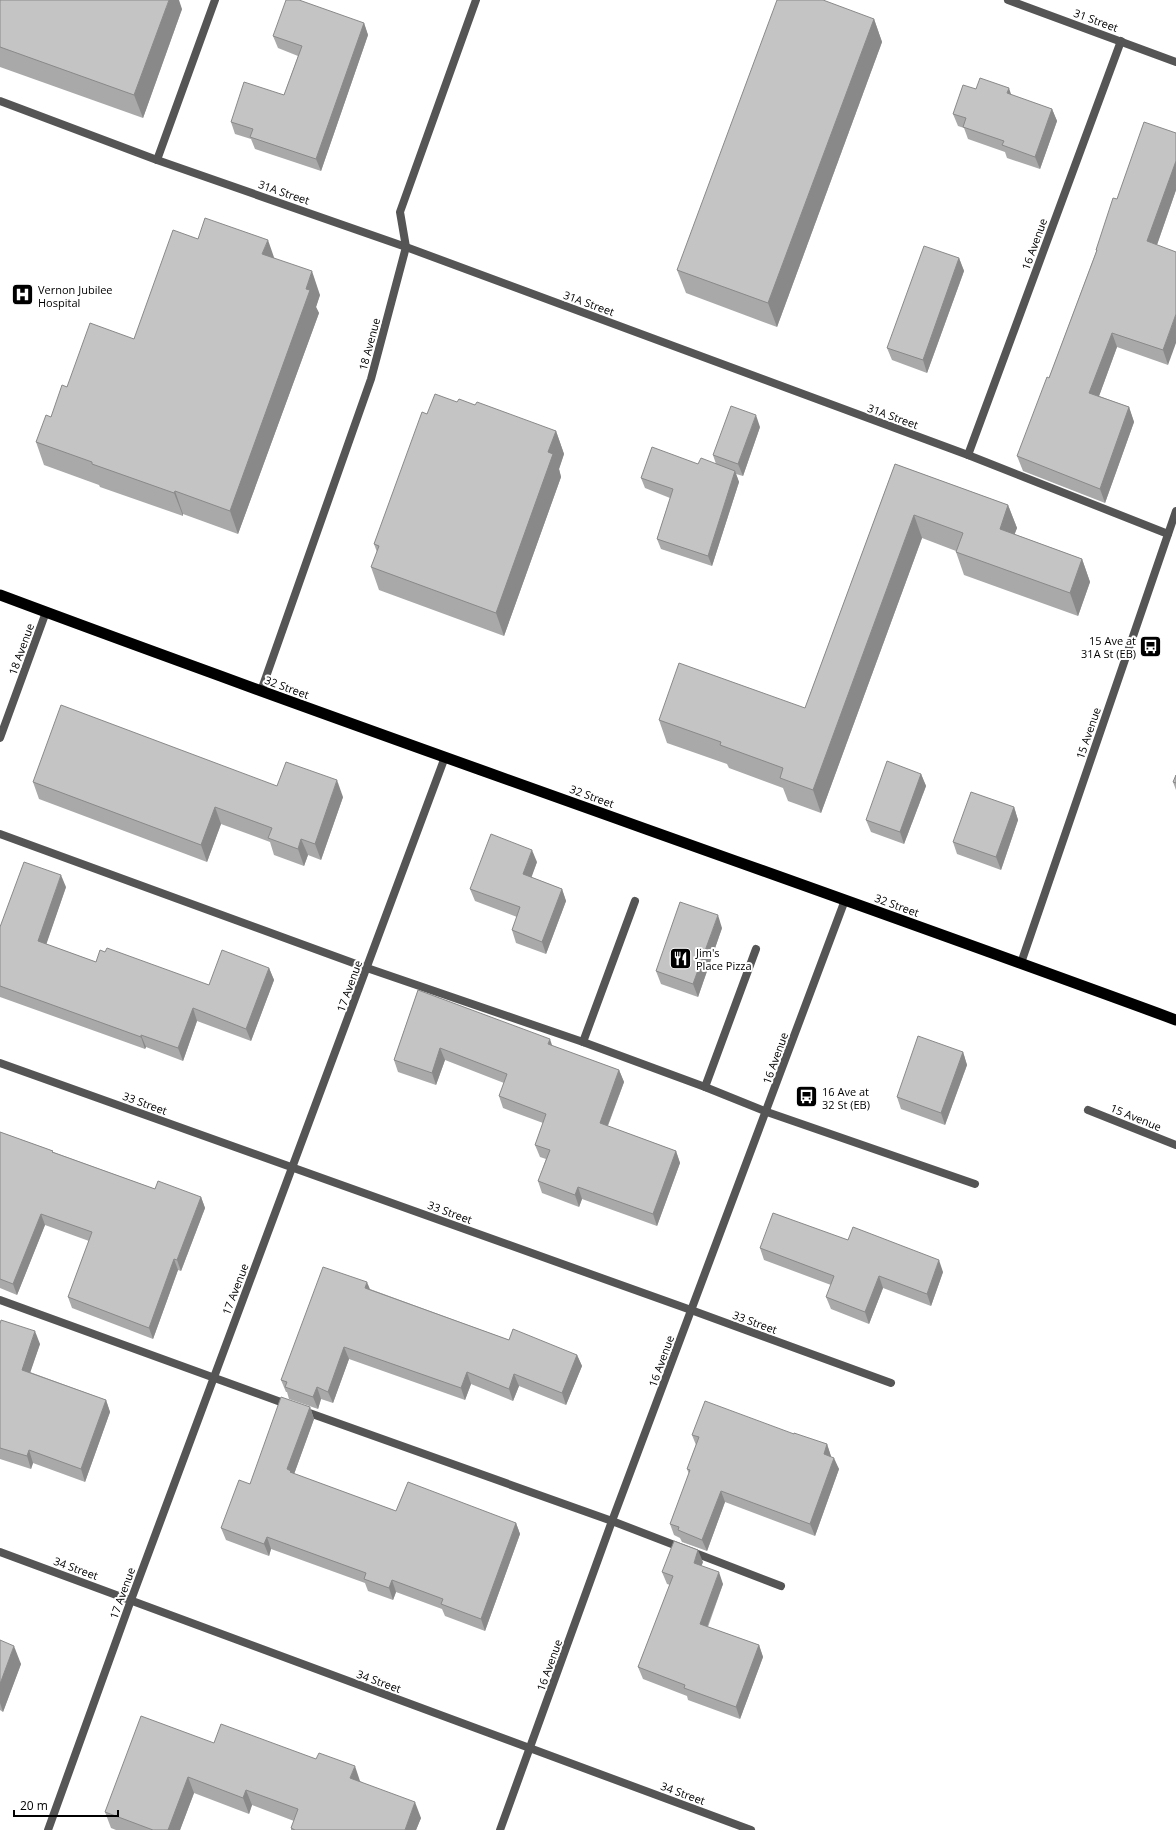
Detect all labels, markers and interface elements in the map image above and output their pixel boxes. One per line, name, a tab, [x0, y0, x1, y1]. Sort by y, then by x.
street label: 31 Street	[1072, 5, 1120, 35]
street label: 31A Street	[256, 176, 312, 208]
street label: 16 Avenue	[1018, 216, 1050, 272]
hospital icon: Vernon Jubilee Hospital	[10, 282, 36, 308]
place label: Vernon Jubilee Hospital	[38, 282, 113, 310]
street label: 31A Street	[561, 287, 617, 319]
street label: 18 Avenue	[355, 316, 383, 372]
street label: 31A Street	[865, 400, 921, 432]
street label: 18 Avenue	[5, 621, 37, 677]
place label: 15 Ave at 31A St (EB)	[1081, 633, 1136, 661]
bus stop icon: 15 Ave at 31A St (EB)	[1138, 633, 1164, 659]
street label: 32 Street	[263, 672, 311, 702]
street label: 15 Avenue	[1072, 705, 1104, 761]
street label: 32 Street	[568, 781, 616, 811]
street label: 32 Street	[873, 890, 921, 920]
restaurant icon: Jim's Place Pizza	[668, 945, 694, 971]
place label: Jim's Place Pizza	[695, 945, 752, 973]
street label: 17 Avenue	[333, 958, 365, 1014]
street label: 16 Avenue	[759, 1030, 791, 1086]
bus stop icon: 16 Ave at 32 St (EB)	[793, 1084, 819, 1110]
place label: 16 Ave at 32 St (EB)	[822, 1084, 870, 1112]
street label: 33 Street	[121, 1088, 169, 1118]
street label: 15 Avenue	[1108, 1100, 1164, 1134]
street label: 33 Street	[426, 1197, 474, 1227]
street label: 17 Avenue	[218, 1261, 252, 1317]
street label: 33 Street	[731, 1307, 779, 1337]
street label: 16 Avenue	[645, 1333, 677, 1389]
street label: 34 Street	[52, 1553, 100, 1583]
street label: 17 Avenue	[106, 1565, 138, 1621]
street label: 16 Avenue	[533, 1637, 565, 1693]
street label: 34 Street	[355, 1666, 403, 1696]
street label: 34 Street	[659, 1778, 707, 1808]
scale bar	[14, 1792, 118, 1818]
text: 20 m	[20, 1797, 48, 1814]

